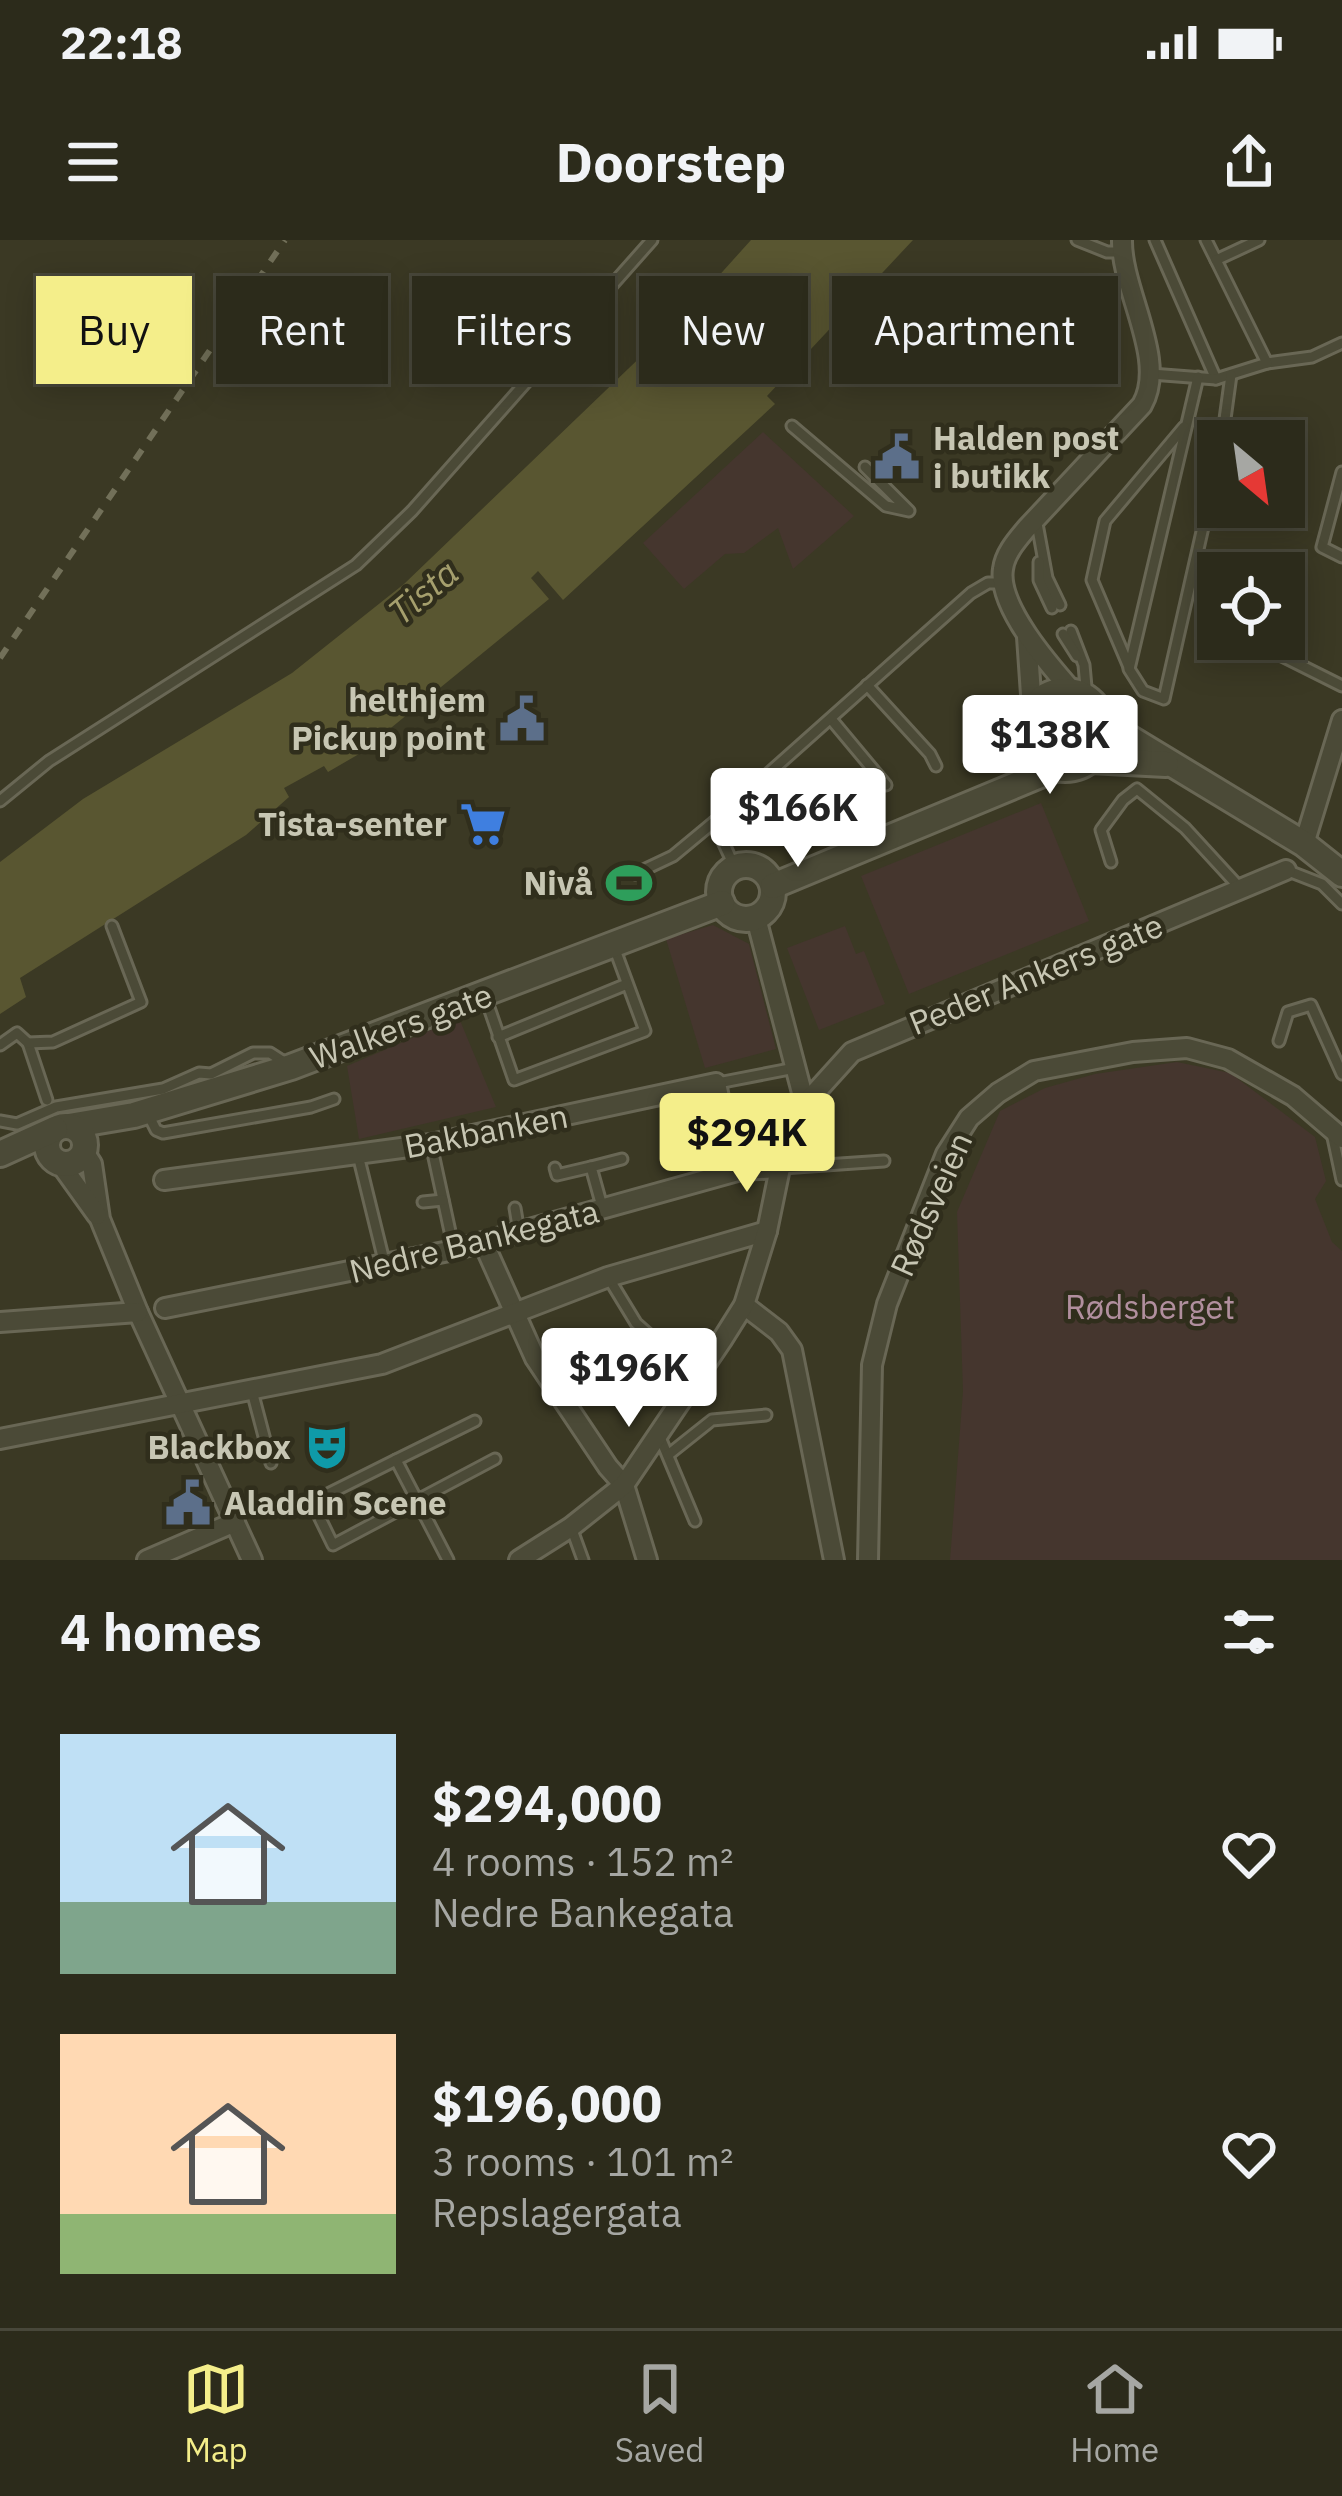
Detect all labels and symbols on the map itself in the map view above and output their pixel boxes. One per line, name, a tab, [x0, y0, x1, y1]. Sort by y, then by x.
place label: Halden post i butikk	[933, 416, 1119, 497]
north arrow	[1197, 420, 1305, 528]
public building icon: Halden post i butikk	[872, 432, 922, 482]
water label: Tista	[378, 548, 468, 635]
place label: helthjem Pickup point	[291, 678, 486, 759]
public building icon: helthjem Pickup point	[497, 694, 547, 744]
pin: $138K	[966, 695, 1134, 797]
pin: $166K	[714, 768, 882, 870]
supermarket icon: Tista-senter	[458, 799, 508, 849]
place label: Tista-senter	[258, 802, 447, 845]
sports icon: Nivå	[604, 858, 654, 908]
place label: Nivå	[523, 861, 593, 904]
street label: Peder Ankers gate	[903, 903, 1169, 1044]
street label: Walkers gate	[304, 973, 498, 1078]
pin: $294K	[663, 1093, 831, 1195]
street label: Bakbanken	[400, 1094, 571, 1167]
street label: Rødsveien	[880, 1125, 981, 1283]
street label: Nedre Bankegata	[345, 1189, 603, 1292]
park label: Rødsberget	[1065, 1285, 1235, 1328]
pin: $196K	[545, 1328, 713, 1430]
theatre icon: Blackbox	[302, 1422, 352, 1472]
place label: Blackbox	[147, 1425, 291, 1468]
public building icon: Aladdin Scene	[163, 1478, 213, 1528]
place label: Aladdin Scene	[224, 1481, 447, 1524]

